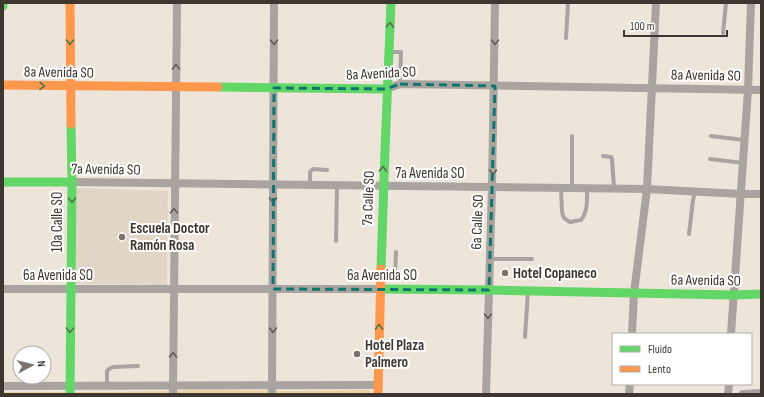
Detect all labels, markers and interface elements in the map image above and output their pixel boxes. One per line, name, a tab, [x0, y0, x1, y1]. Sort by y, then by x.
scale bar	[624, 12, 727, 38]
text: 100 m	[630, 19, 655, 34]
one-way arrow	[385, 22, 394, 28]
one-way arrow	[66, 39, 74, 45]
one-way arrow	[270, 39, 278, 45]
one-way arrow	[491, 39, 499, 45]
street label: 8a Avenida SO	[24, 62, 94, 83]
street label: 8a Avenida SO	[346, 62, 417, 85]
one-way arrow	[172, 64, 180, 70]
street label: 8a Avenida SO	[671, 65, 741, 86]
one-way arrow	[39, 81, 45, 90]
street label: 7a Avenida SO	[71, 159, 141, 180]
street label: 7a Avenida SO	[395, 164, 465, 183]
one-way arrow	[379, 166, 387, 172]
one-way arrow	[489, 169, 497, 175]
street label: 7a Calle SO	[358, 170, 379, 226]
street label: 10a Calle SO	[48, 192, 67, 252]
street label: 6a Calle SO	[467, 194, 488, 250]
one-way arrow	[68, 197, 76, 203]
one-way arrow	[269, 197, 277, 203]
one-way arrow	[170, 208, 178, 214]
place label: Escuela Doctor Ramón Rosa	[130, 219, 210, 255]
marker: Escuela Doctor Ramón Rosa	[117, 232, 127, 242]
place label: Hotel Copaneco	[513, 264, 597, 283]
street label: 6a Avenida SO	[23, 266, 93, 285]
street label: 6a Avenida SO	[347, 266, 417, 285]
marker: Hotel Copaneco	[500, 268, 510, 278]
street label: 6a Avenida SO	[671, 270, 741, 291]
one-way arrow	[484, 313, 493, 319]
one-way arrow	[375, 324, 384, 330]
one-way arrow	[66, 327, 75, 333]
one-way arrow	[269, 327, 277, 333]
legend	[612, 333, 752, 385]
place label: Hotel Plaza Palmero	[365, 336, 424, 372]
text: Fluido	[648, 342, 672, 357]
north arrow	[12, 345, 52, 385]
marker: Hotel Plaza Palmero	[352, 349, 362, 359]
one-way arrow	[169, 352, 177, 358]
text: N	[35, 360, 48, 368]
text: Lento	[648, 362, 671, 377]

